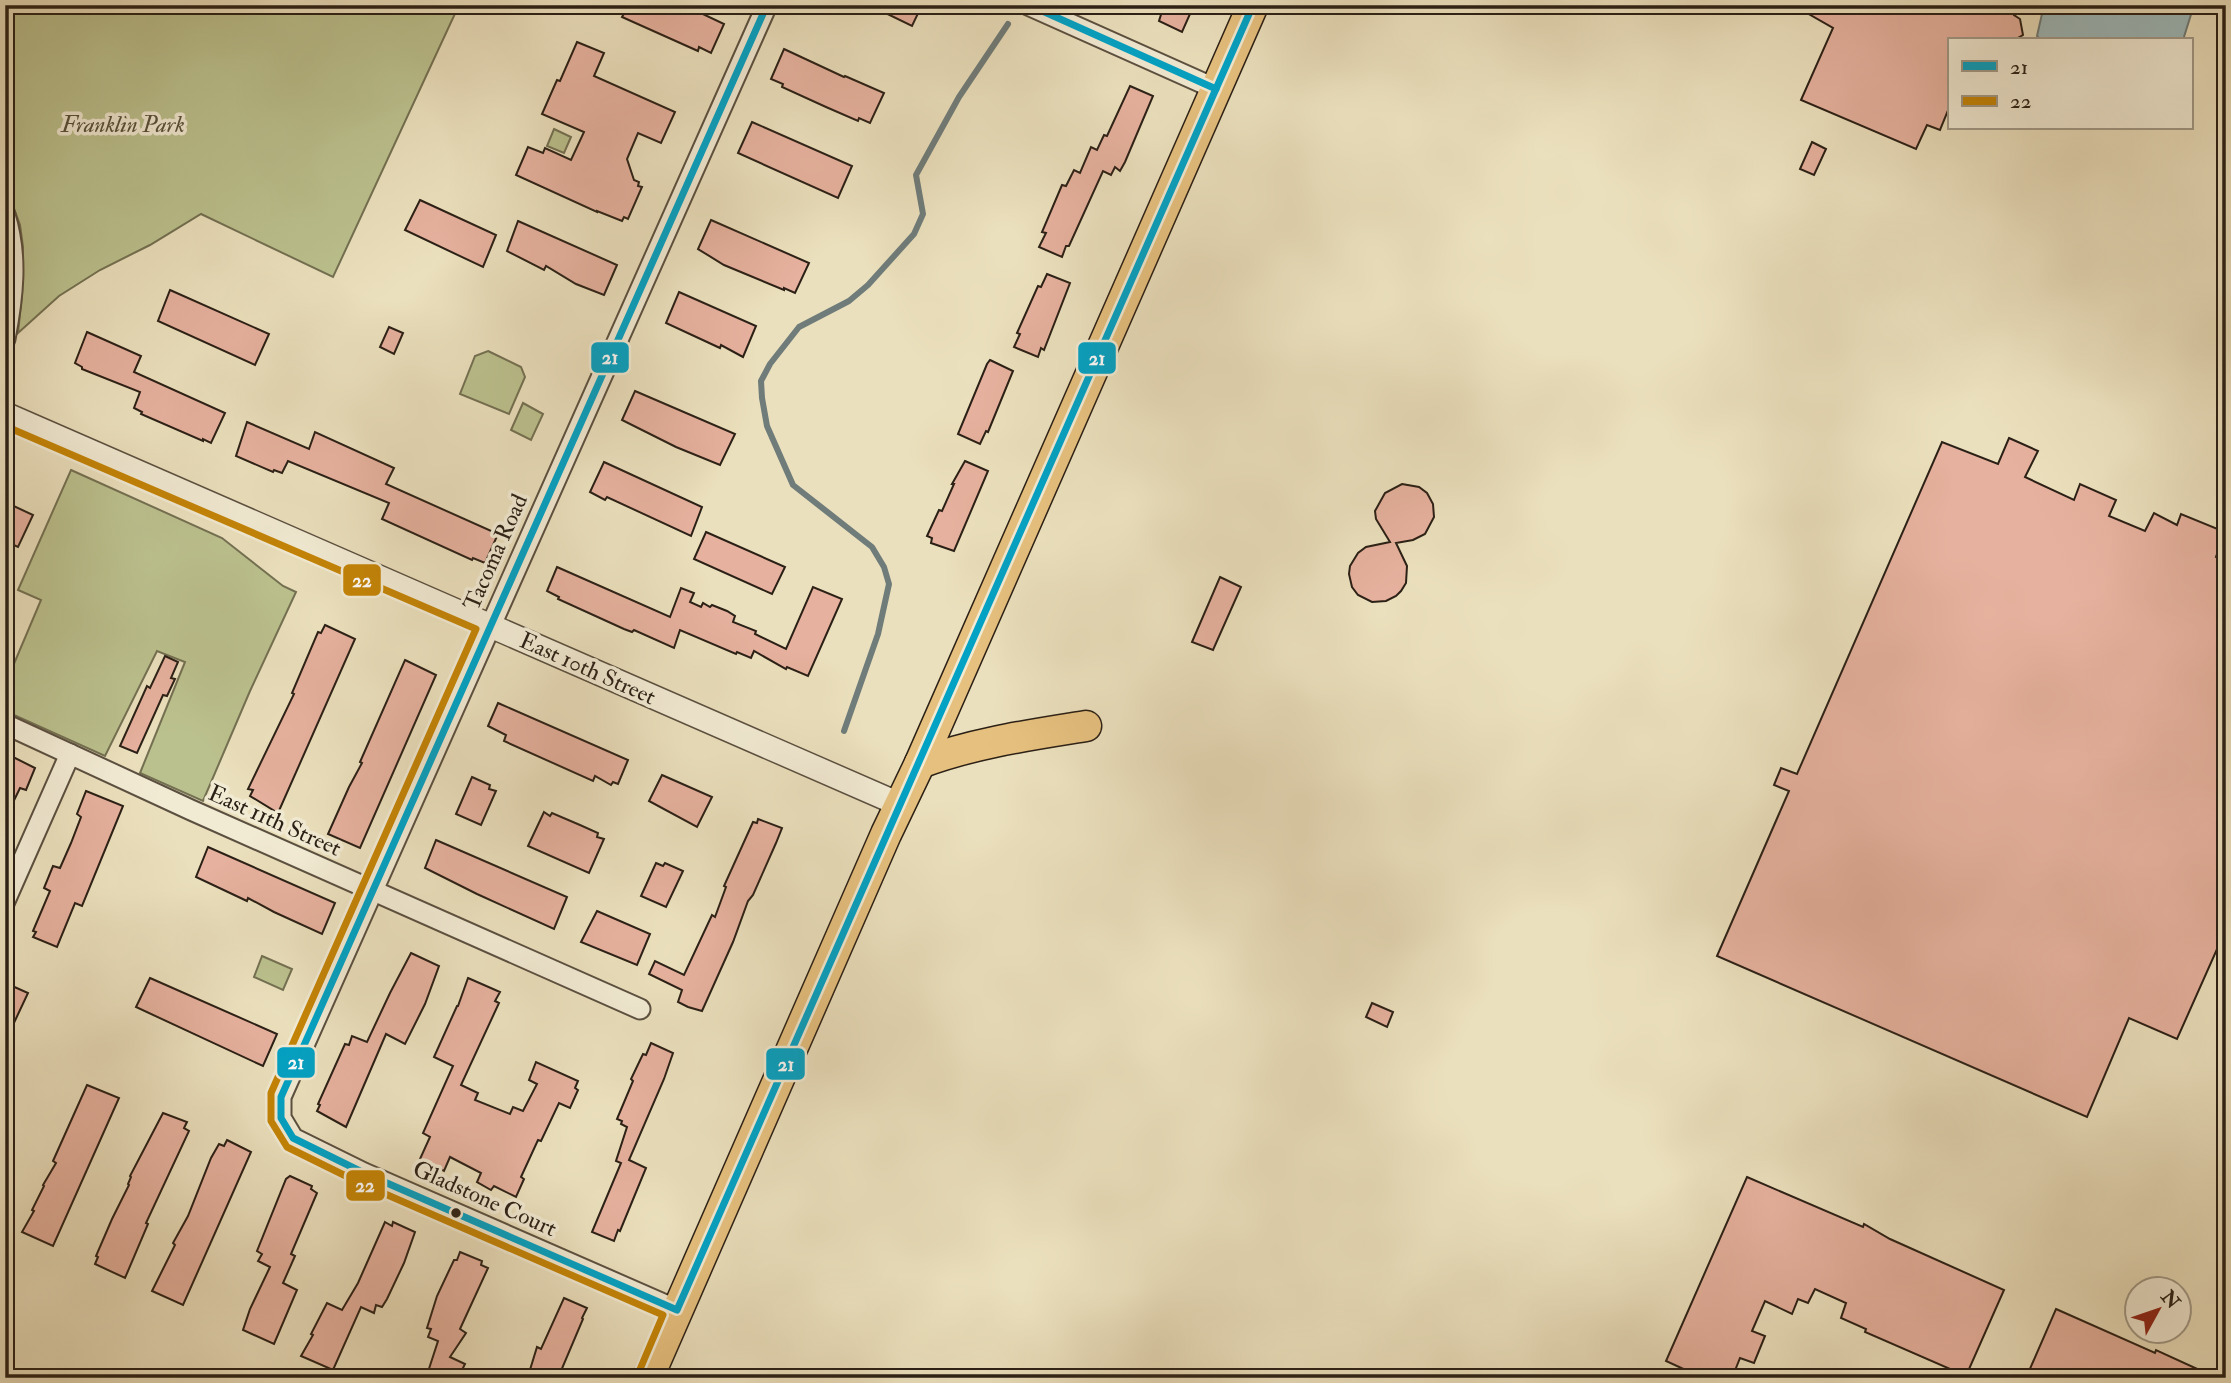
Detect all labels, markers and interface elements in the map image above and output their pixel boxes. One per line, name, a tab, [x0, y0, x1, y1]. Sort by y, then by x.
legend	[1948, 38, 2192, 130]
text: 21	[2010, 54, 2028, 81]
text: 22	[2010, 88, 2031, 115]
park label: Franklin Park	[60, 110, 185, 139]
line badge: 21	[590, 341, 630, 374]
line badge: 21	[1077, 341, 1117, 375]
text: 21	[602, 346, 618, 370]
text: 21	[1089, 347, 1105, 371]
street label: Tacoma Road	[457, 489, 534, 615]
line badge: 22	[342, 563, 382, 597]
text: 22	[352, 569, 372, 593]
street label: East 10th Street	[515, 626, 660, 711]
street label: East 11th Street	[204, 778, 346, 863]
line badge: 21	[276, 1046, 316, 1079]
line badge: 21	[765, 1047, 806, 1081]
text: 21	[288, 1051, 304, 1075]
text: 21	[778, 1053, 794, 1077]
street label: Gladstone Court	[408, 1154, 561, 1243]
line badge: 22	[345, 1169, 386, 1202]
text: 22	[355, 1174, 375, 1198]
unlabelled marker	[449, 1206, 463, 1220]
north arrow	[2122, 1274, 2192, 1344]
text: N	[2155, 1285, 2186, 1315]

